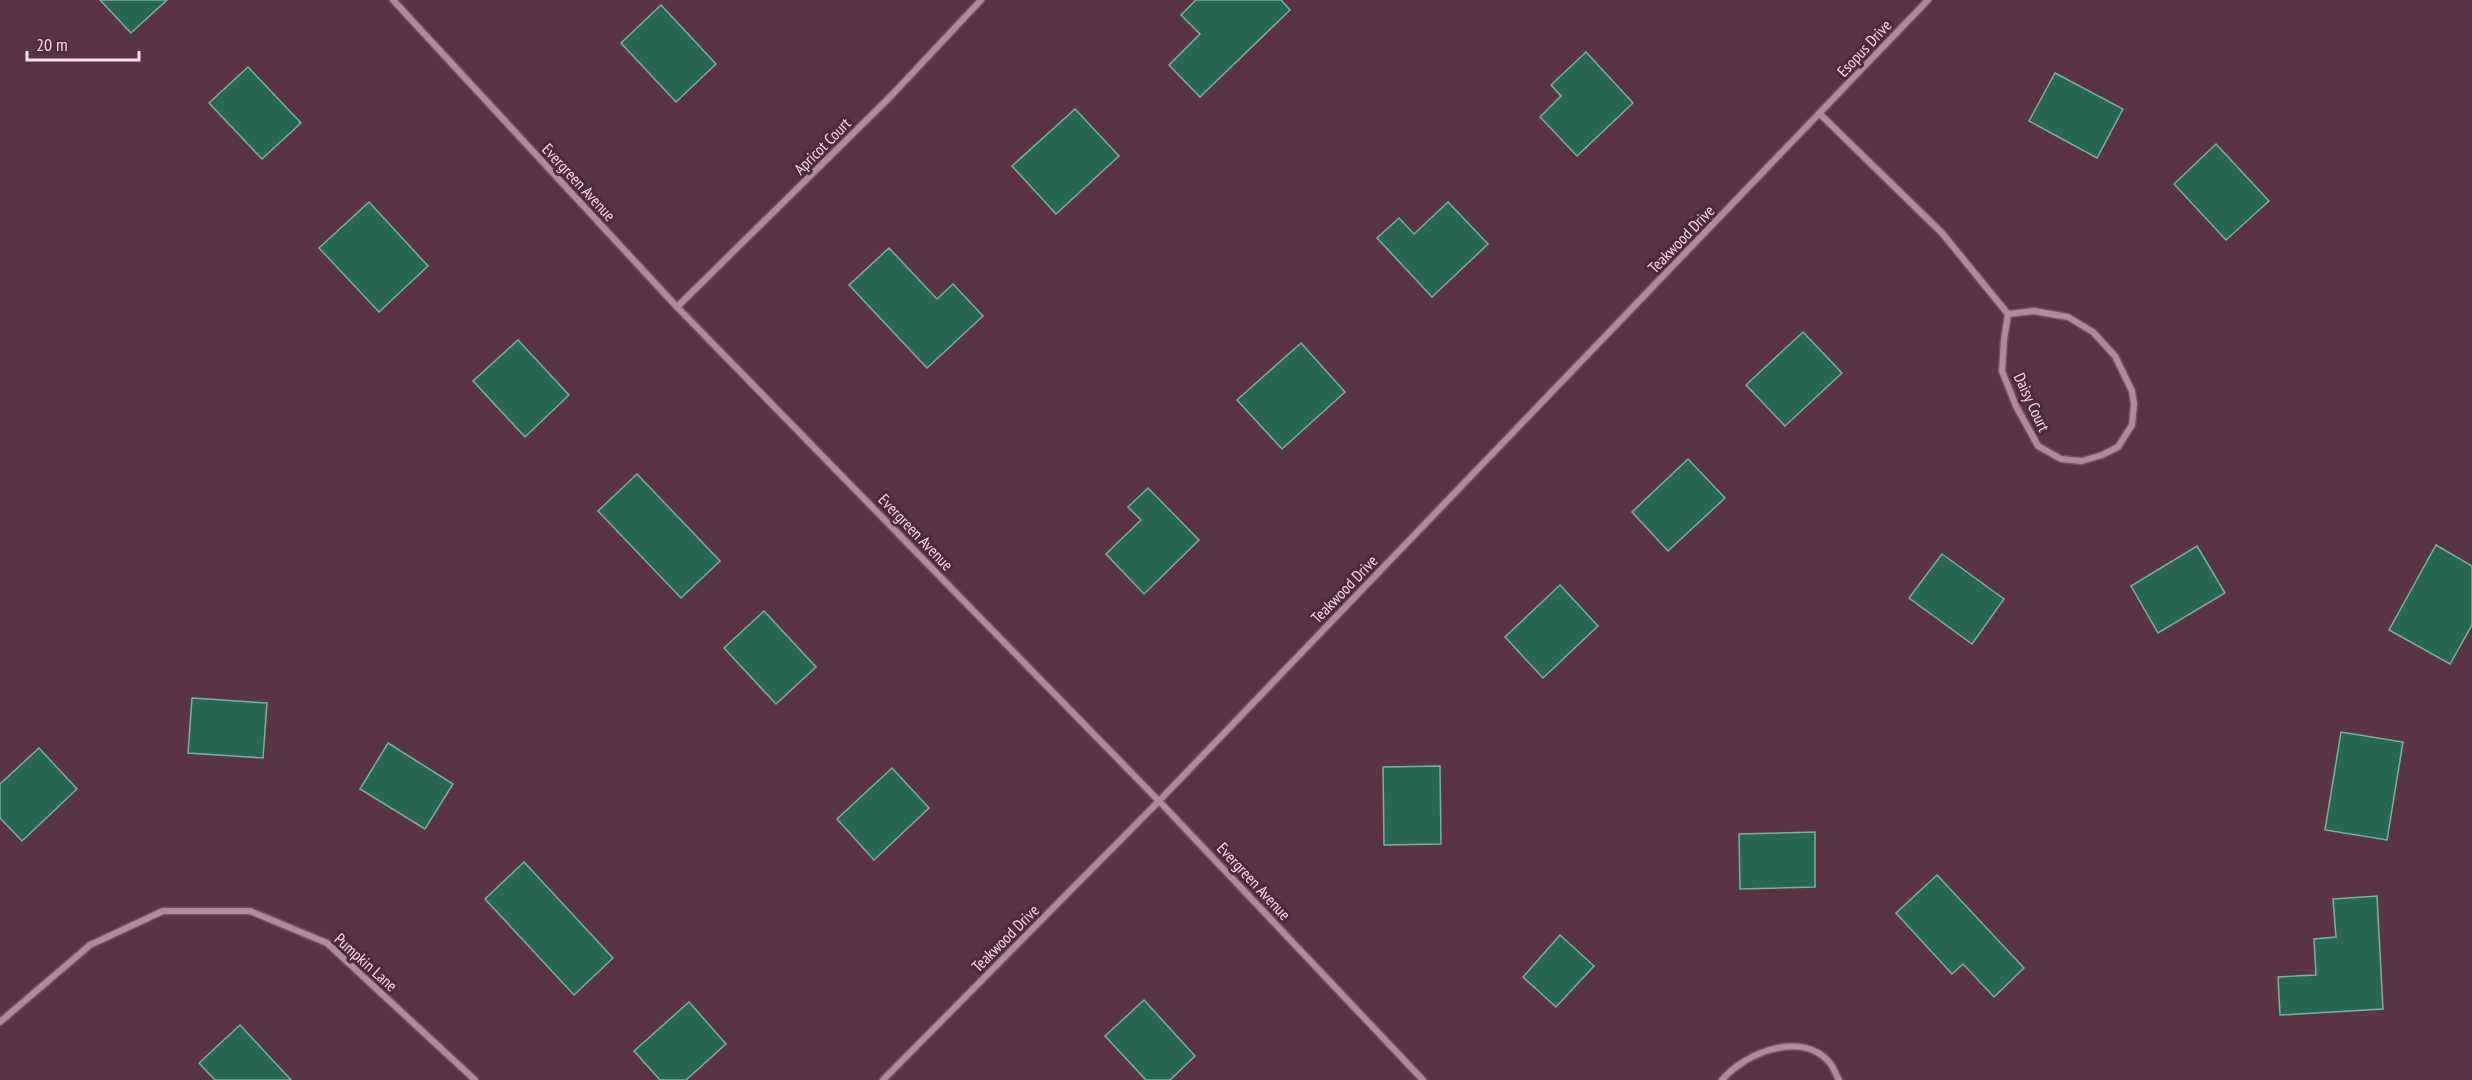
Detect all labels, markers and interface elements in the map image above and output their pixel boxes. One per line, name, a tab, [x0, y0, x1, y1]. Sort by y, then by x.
street label: Esopus Drive	[1832, 15, 1896, 81]
scale bar	[27, 24, 140, 62]
text: 20 m	[36, 33, 68, 56]
street label: Apricot Court	[789, 113, 855, 179]
street label: Evergreen Avenue	[538, 139, 620, 225]
street label: Teakwood Drive	[1644, 201, 1718, 277]
street label: Daisy Court	[2010, 369, 2055, 435]
street label: Evergreen Avenue	[874, 489, 958, 575]
street label: Teakwood Drive	[1307, 551, 1381, 627]
street label: Evergreen Avenue	[1213, 838, 1295, 924]
street label: Teakwood Drive	[967, 900, 1043, 976]
street label: Pumpkin Lane	[330, 929, 402, 995]

